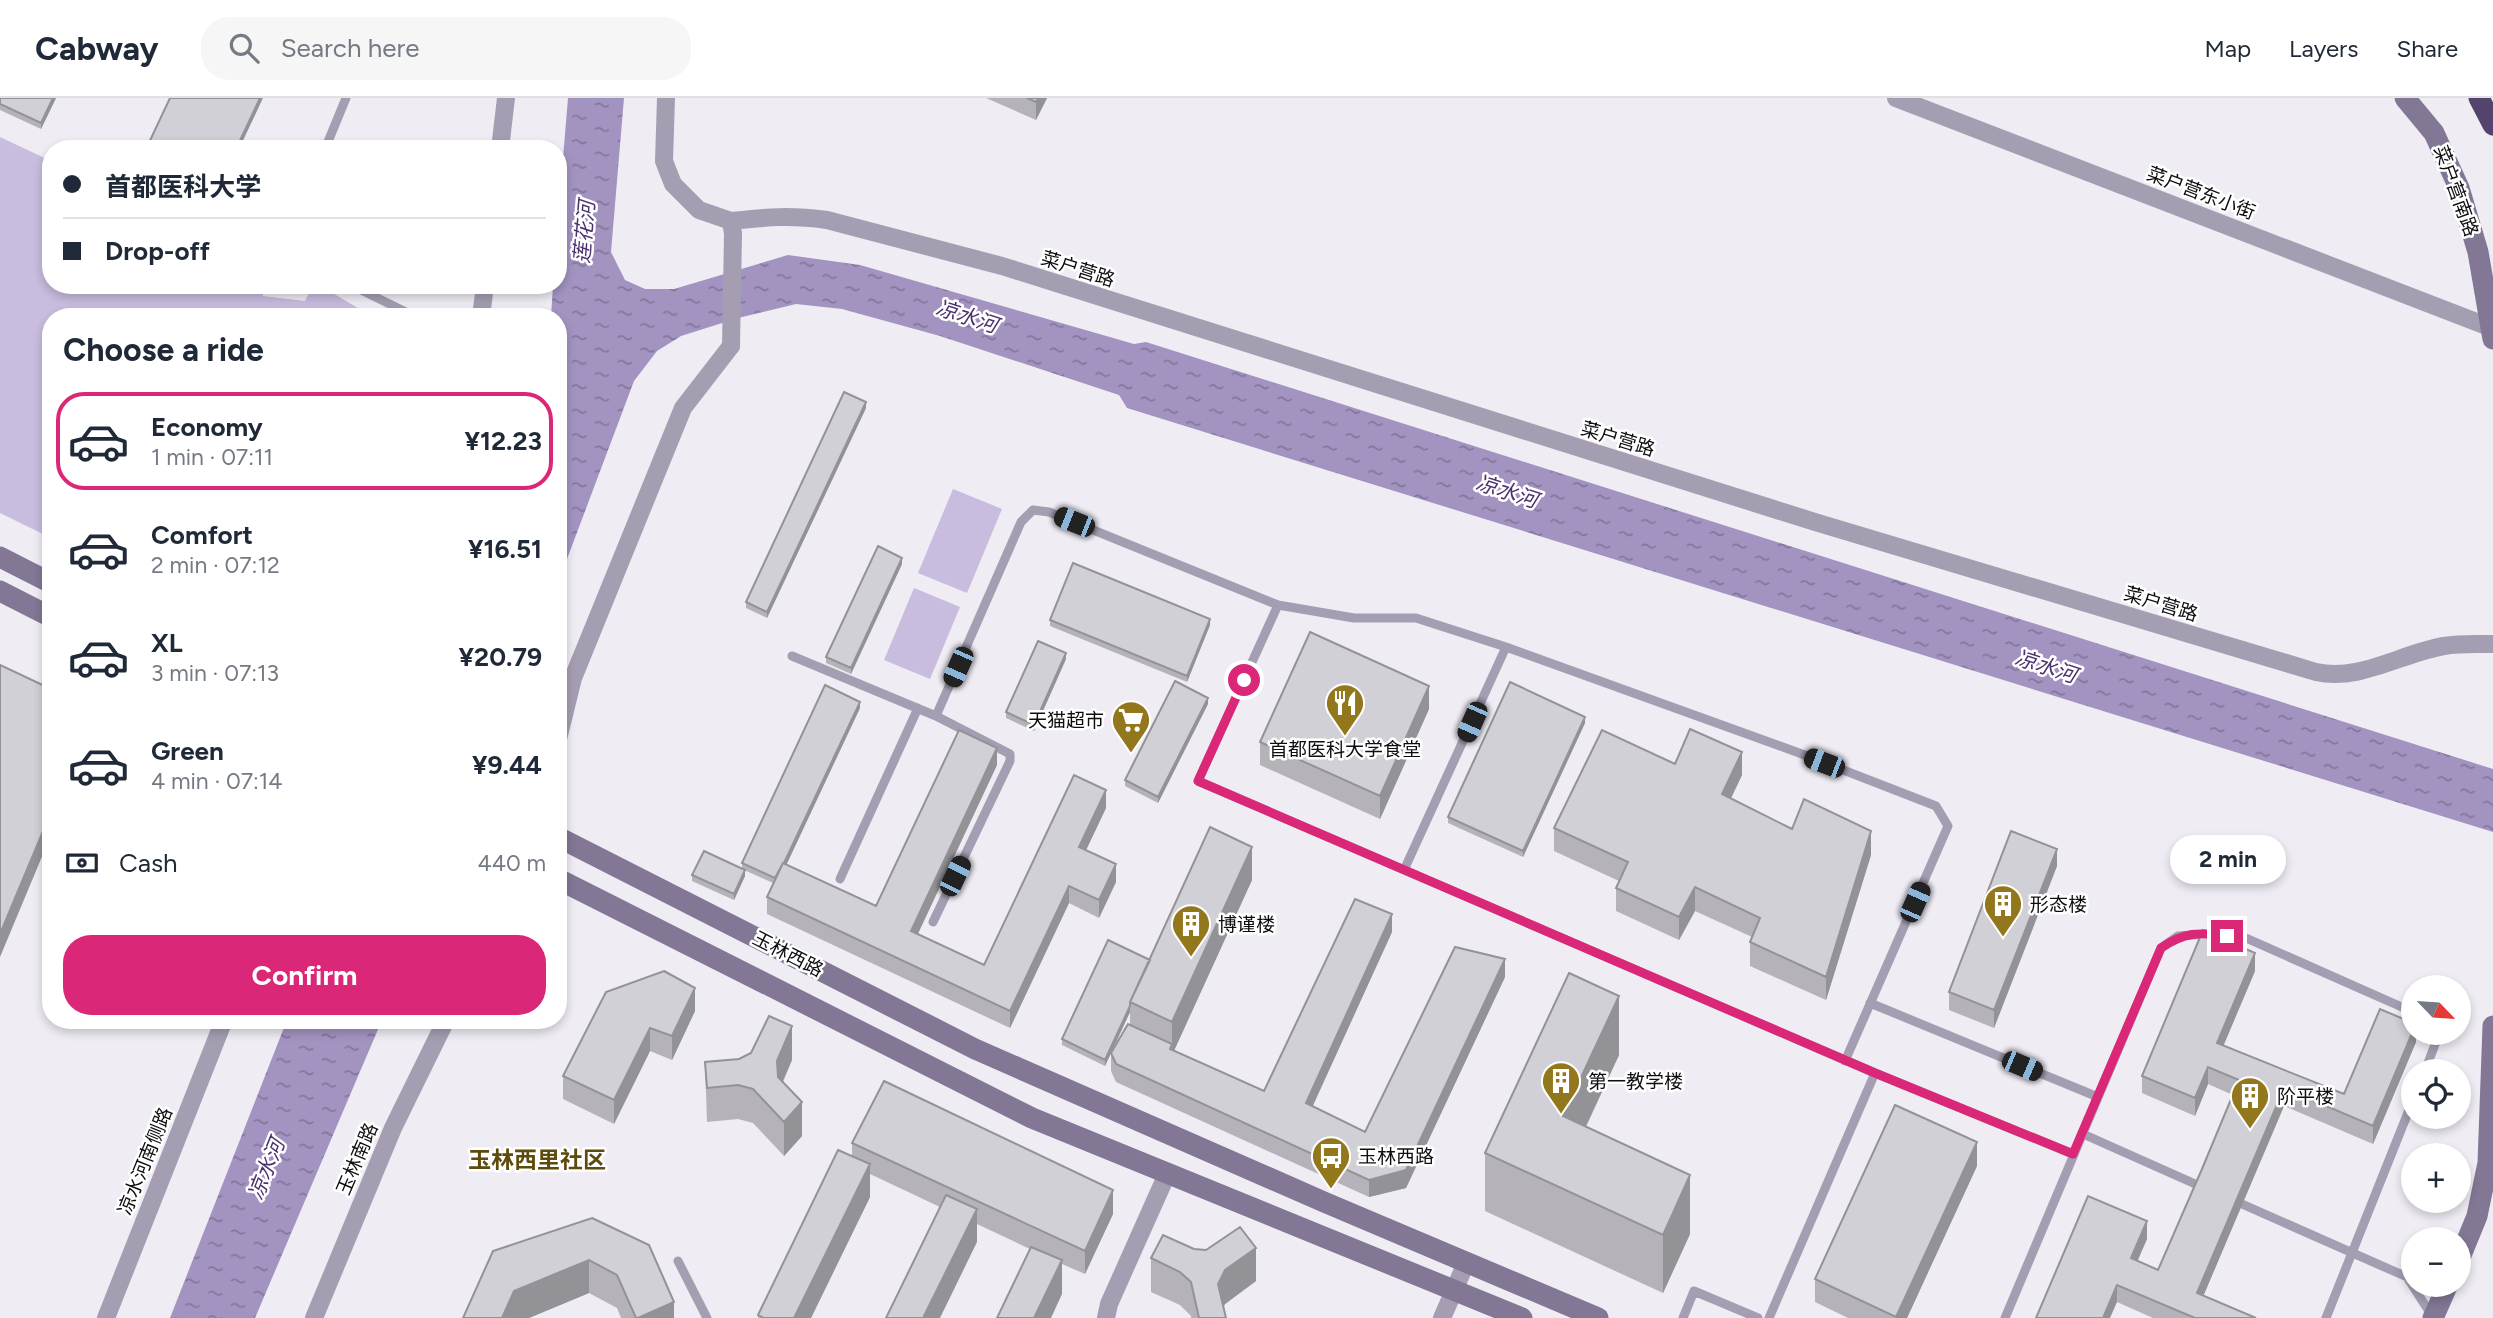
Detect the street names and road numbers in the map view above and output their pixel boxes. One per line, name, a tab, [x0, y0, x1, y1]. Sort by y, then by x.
street label: 菜户营南路	[2429, 142, 2483, 240]
street label: 菜户营东小街	[2144, 162, 2258, 224]
street label: 菜户营路	[1038, 246, 1118, 292]
street label: 菜户营路	[1578, 417, 1658, 461]
street label: 菜户营路	[2121, 582, 2201, 626]
street label: 玉林西路	[749, 926, 827, 982]
street label: 凉水河南侧路	[113, 1104, 177, 1218]
street label: 玉林南路	[332, 1120, 382, 1198]

